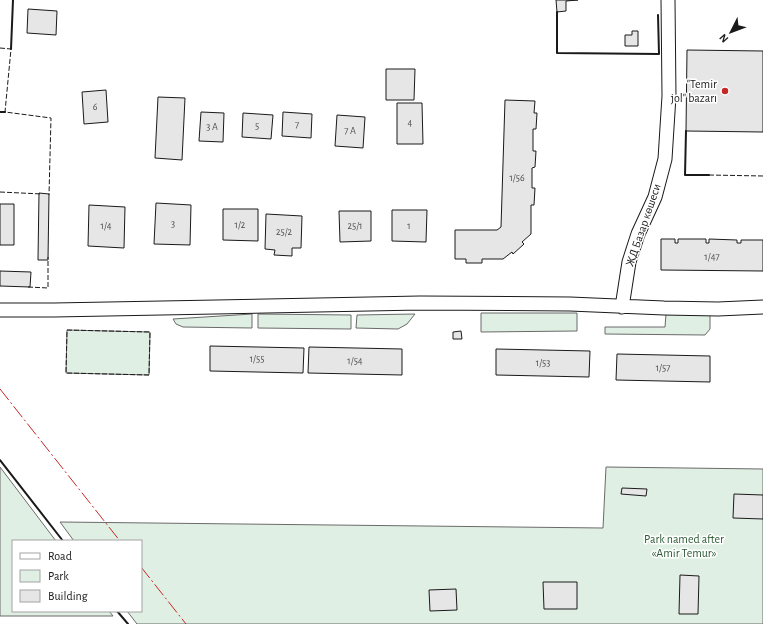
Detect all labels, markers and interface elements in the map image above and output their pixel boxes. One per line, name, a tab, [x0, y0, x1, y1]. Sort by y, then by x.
north arrow	[711, 12, 751, 52]
text: N	[717, 32, 731, 45]
place label: "Temir jol" bazarı	[671, 78, 717, 105]
marker: "Temir jol" bazarı	[720, 86, 730, 96]
house number: 6	[93, 102, 98, 112]
house number: 4	[408, 118, 413, 128]
house number: 7	[295, 120, 299, 130]
house number: 5	[255, 121, 259, 131]
house number: 3 А	[206, 122, 218, 132]
house number: 7 А	[344, 126, 356, 136]
house number: 1/56	[509, 173, 525, 183]
street label: ЖД Базар көшеси	[623, 182, 663, 268]
house number: 3	[171, 219, 175, 229]
house number: 1/2	[235, 220, 246, 230]
house number: 1/4	[100, 221, 112, 231]
house number: 25/1	[347, 221, 363, 231]
house number: 1	[407, 221, 411, 231]
house number: 25/2	[276, 227, 293, 237]
house number: 1/47	[704, 252, 720, 262]
house number: 1/55	[250, 354, 264, 364]
house number: 1/54	[347, 356, 363, 366]
house number: 1/53	[536, 358, 550, 368]
house number: 1/57	[656, 363, 670, 373]
park label: Park named after «Amir Temur»	[644, 533, 724, 559]
legend	[12, 540, 142, 612]
text: Road	[48, 550, 72, 562]
text: Park	[48, 570, 69, 582]
text: Building	[48, 590, 88, 602]

